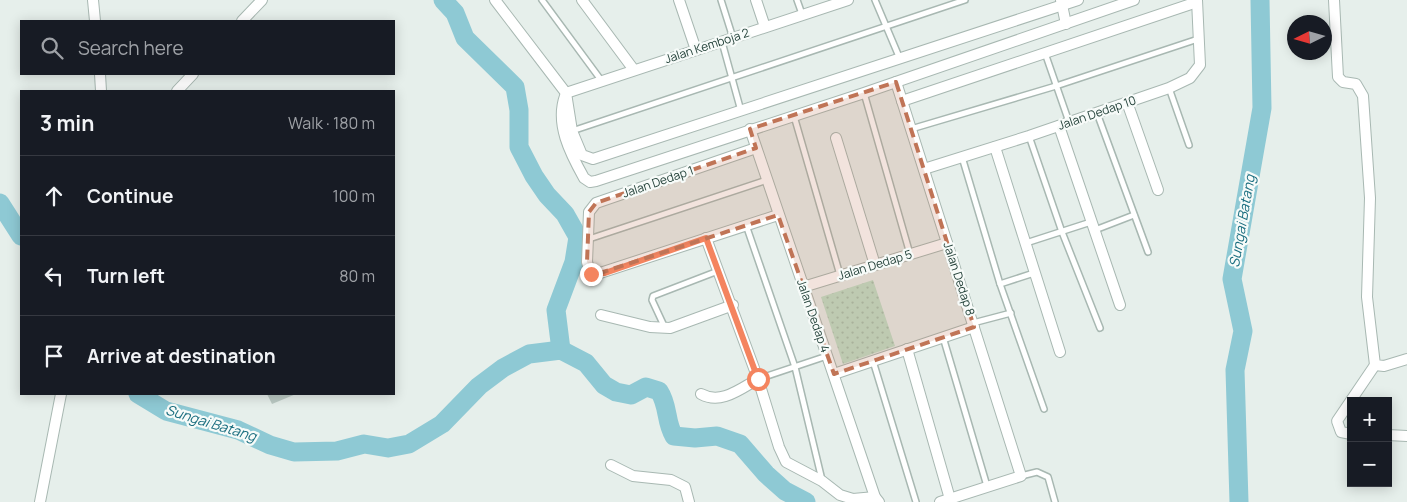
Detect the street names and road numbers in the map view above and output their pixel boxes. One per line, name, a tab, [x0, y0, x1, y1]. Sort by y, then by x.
street label: Jalan Kemboja 2	[662, 24, 751, 67]
street label: Jalan Dedap 10	[1056, 91, 1138, 134]
street label: Jalan Dedap 1	[620, 161, 696, 202]
street label: Jalan Dedap 8	[940, 240, 979, 318]
street label: Jalan Dedap 5	[836, 245, 914, 284]
street label: Jalan Dedap 4	[793, 277, 834, 355]

